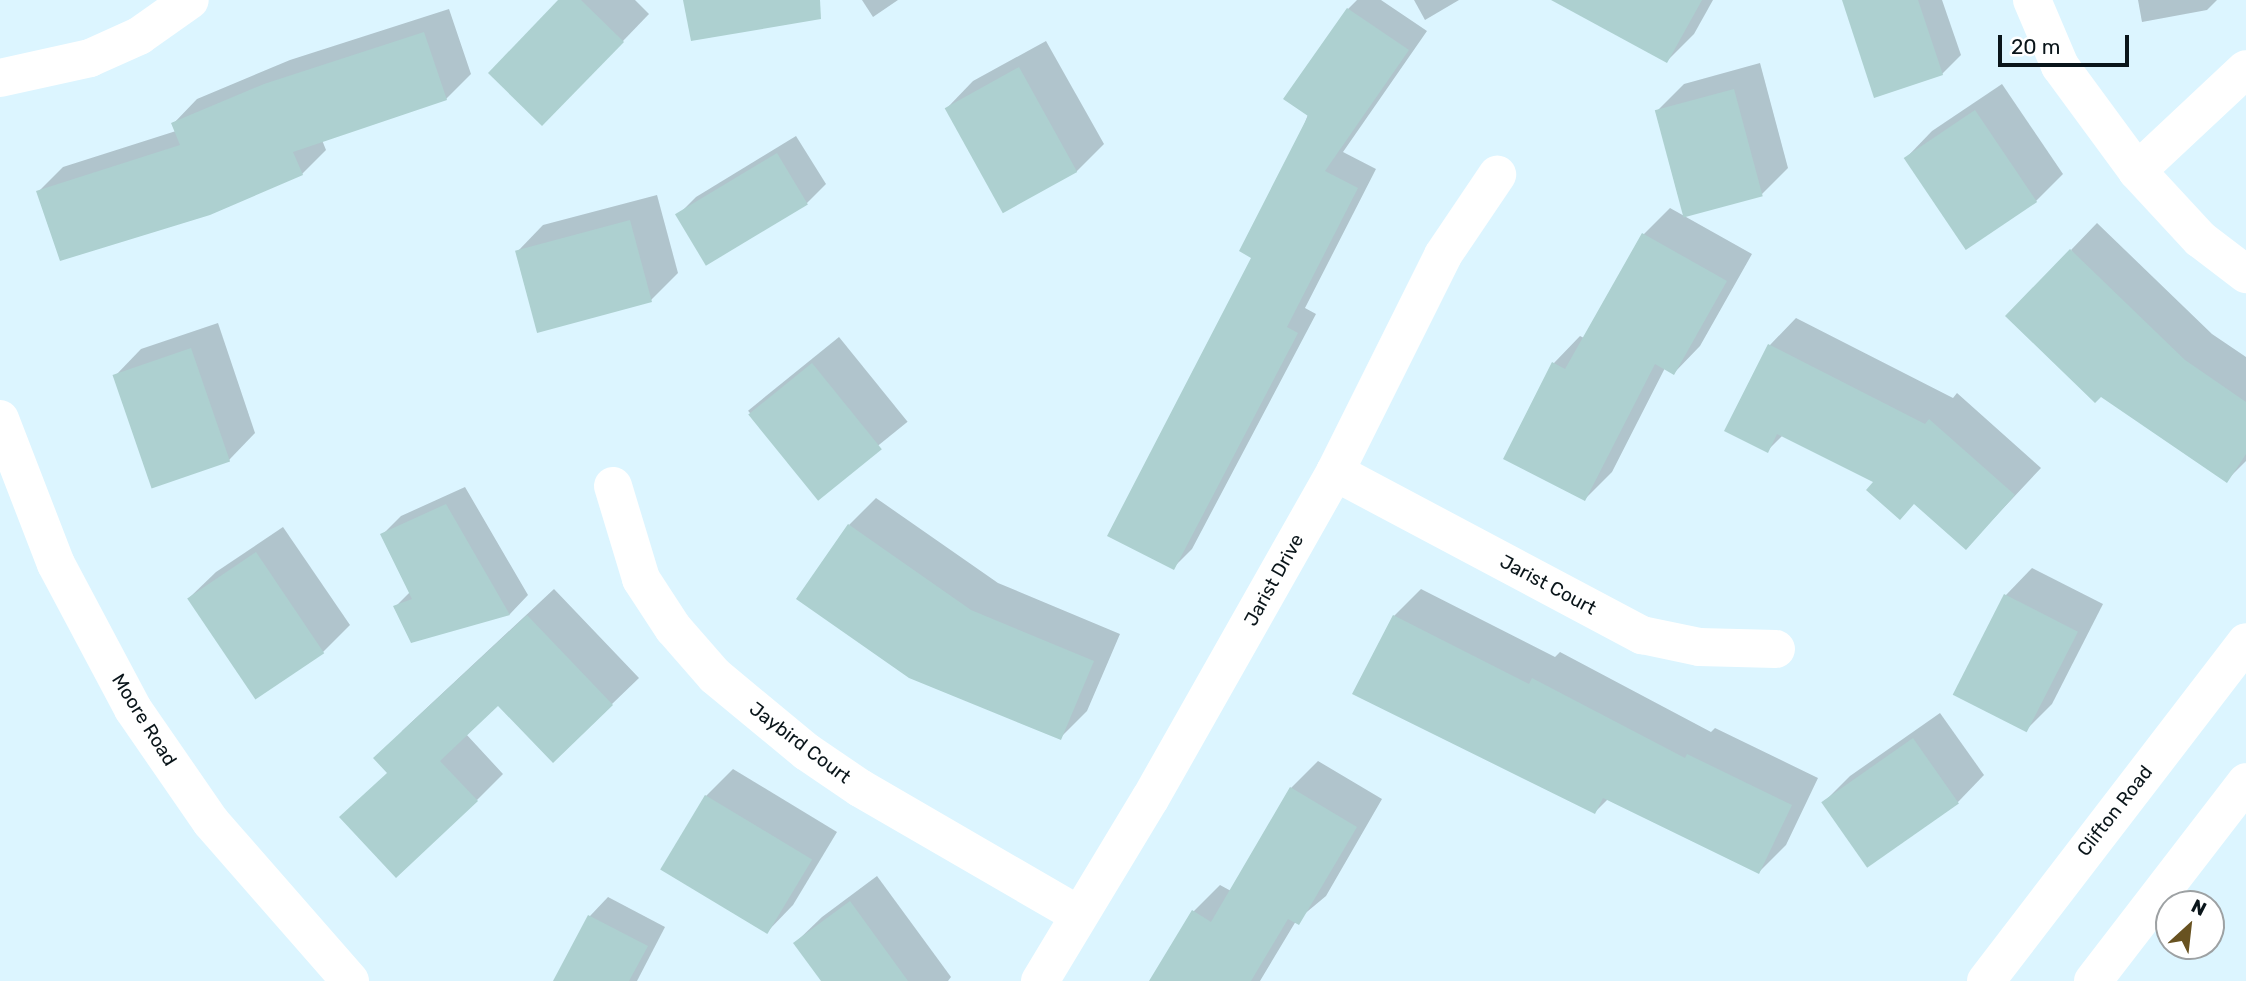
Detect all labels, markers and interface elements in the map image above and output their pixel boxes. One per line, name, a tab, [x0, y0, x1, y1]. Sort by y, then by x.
scale bar	[2001, 21, 2132, 65]
text: 20 m	[2011, 34, 2060, 59]
street label: Jarist Drive	[1239, 530, 1309, 630]
street label: Jarist Court	[1496, 550, 1600, 620]
street label: Moore Road	[107, 670, 181, 770]
street label: Jaybird Court	[745, 697, 855, 789]
street label: Clifton Road	[2073, 761, 2157, 861]
north arrow	[2155, 890, 2225, 960]
text: N	[2188, 894, 2210, 921]

